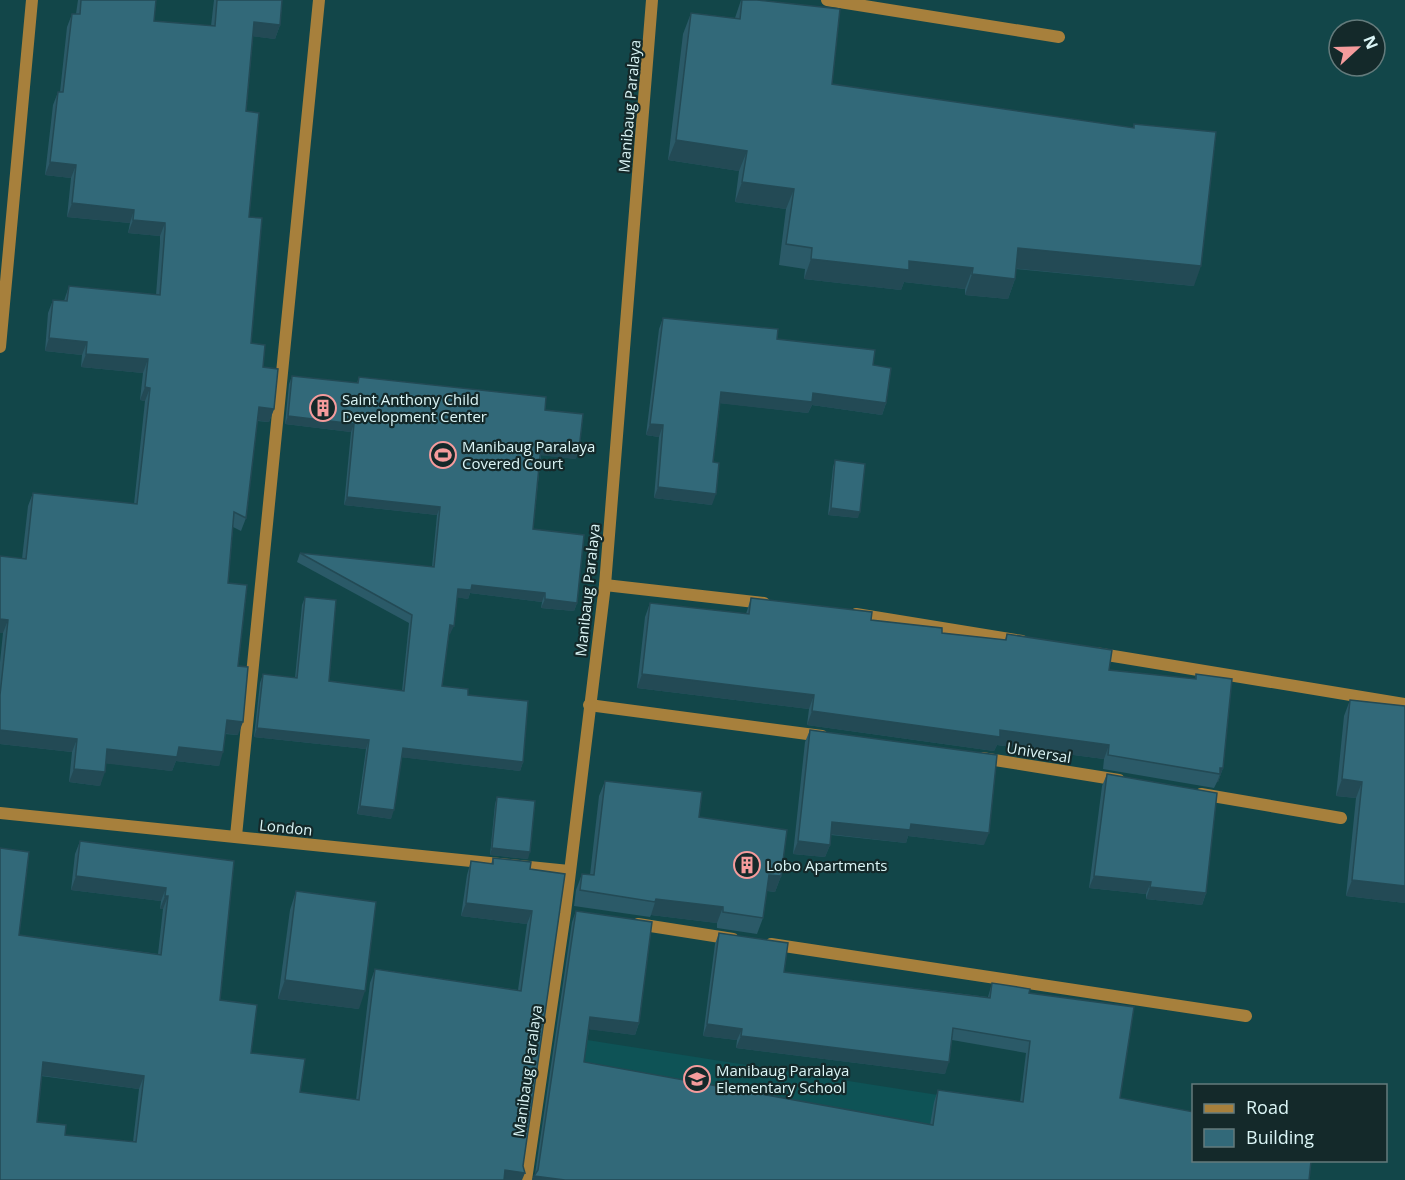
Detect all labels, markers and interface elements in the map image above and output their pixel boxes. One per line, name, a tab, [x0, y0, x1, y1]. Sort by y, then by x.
north arrow	[1327, 18, 1387, 78]
text: N	[1358, 32, 1384, 53]
street label: Manibaug Paralaya	[613, 39, 645, 173]
place label: Saint Anthony Child Development Center	[342, 389, 487, 426]
building icon: Saint Anthony Child Development Center	[308, 393, 338, 423]
place label: Manibaug Paralaya Covered Court	[462, 436, 595, 473]
sports icon: Manibaug Paralaya Covered Court	[428, 440, 458, 470]
street label: Manibaug Paralaya	[570, 523, 604, 657]
street label: Universal	[1005, 737, 1073, 767]
street label: London	[258, 814, 314, 840]
building icon: Lobo Apartments	[732, 850, 762, 880]
place label: Lobo Apartments	[766, 855, 887, 875]
street label: Manibaug Paralaya	[508, 1004, 546, 1138]
place label: Manibaug Paralaya Elementary School	[716, 1060, 849, 1097]
school or university icon: Manibaug Paralaya Elementary School	[682, 1064, 712, 1094]
legend	[1192, 1084, 1387, 1162]
text: Road	[1246, 1095, 1289, 1119]
text: Building	[1246, 1125, 1314, 1149]

